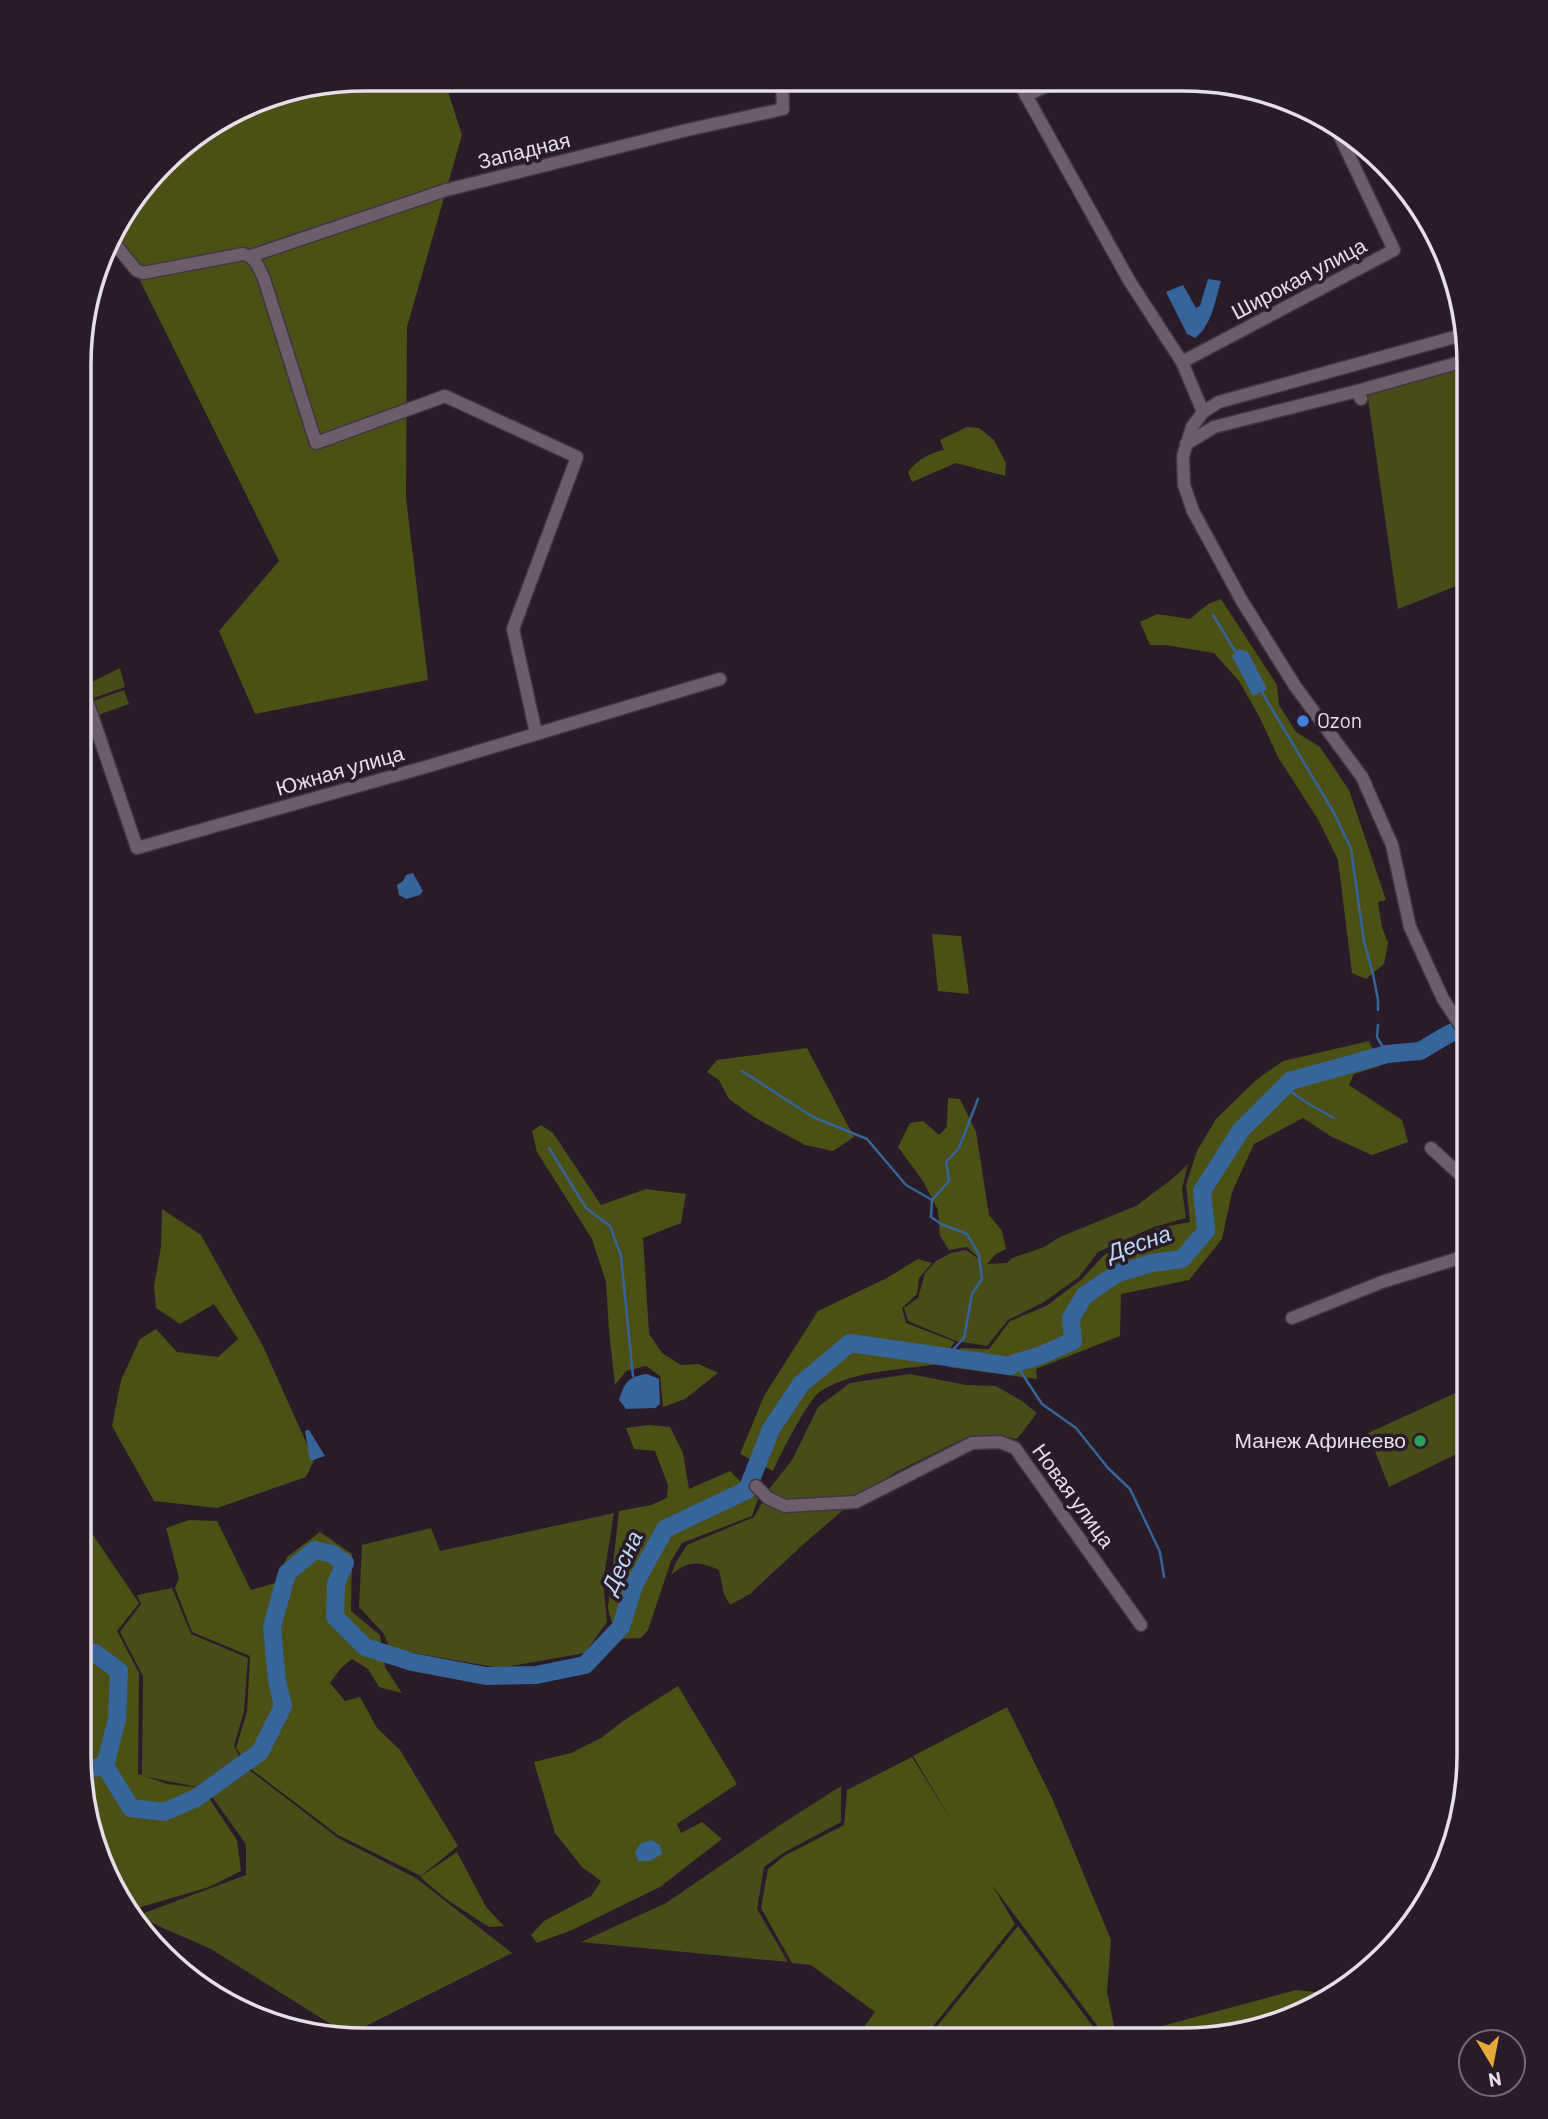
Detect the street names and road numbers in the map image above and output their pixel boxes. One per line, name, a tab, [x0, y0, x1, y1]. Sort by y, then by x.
street label: Западная	[475, 126, 572, 173]
street label: Широкая улица	[1227, 232, 1370, 324]
street label: Южная улица	[273, 739, 407, 800]
street label: Новая улица	[1028, 1438, 1121, 1552]

